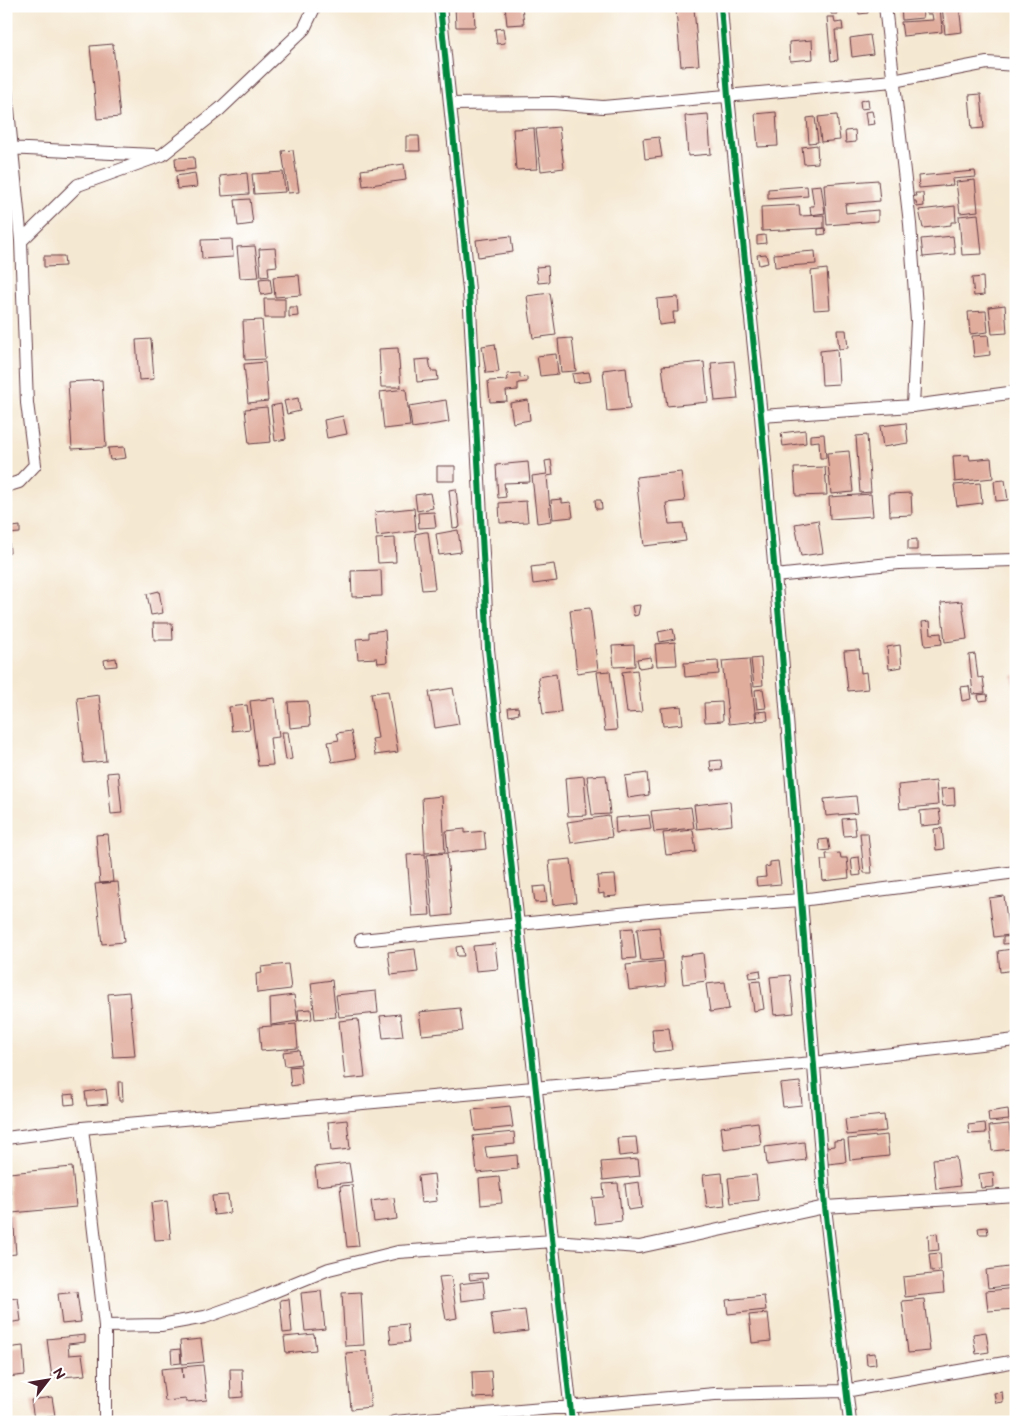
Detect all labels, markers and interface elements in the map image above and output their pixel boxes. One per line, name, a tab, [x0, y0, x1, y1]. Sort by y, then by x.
north arrow	[22, 1356, 72, 1406]
text: N	[49, 1365, 69, 1382]

